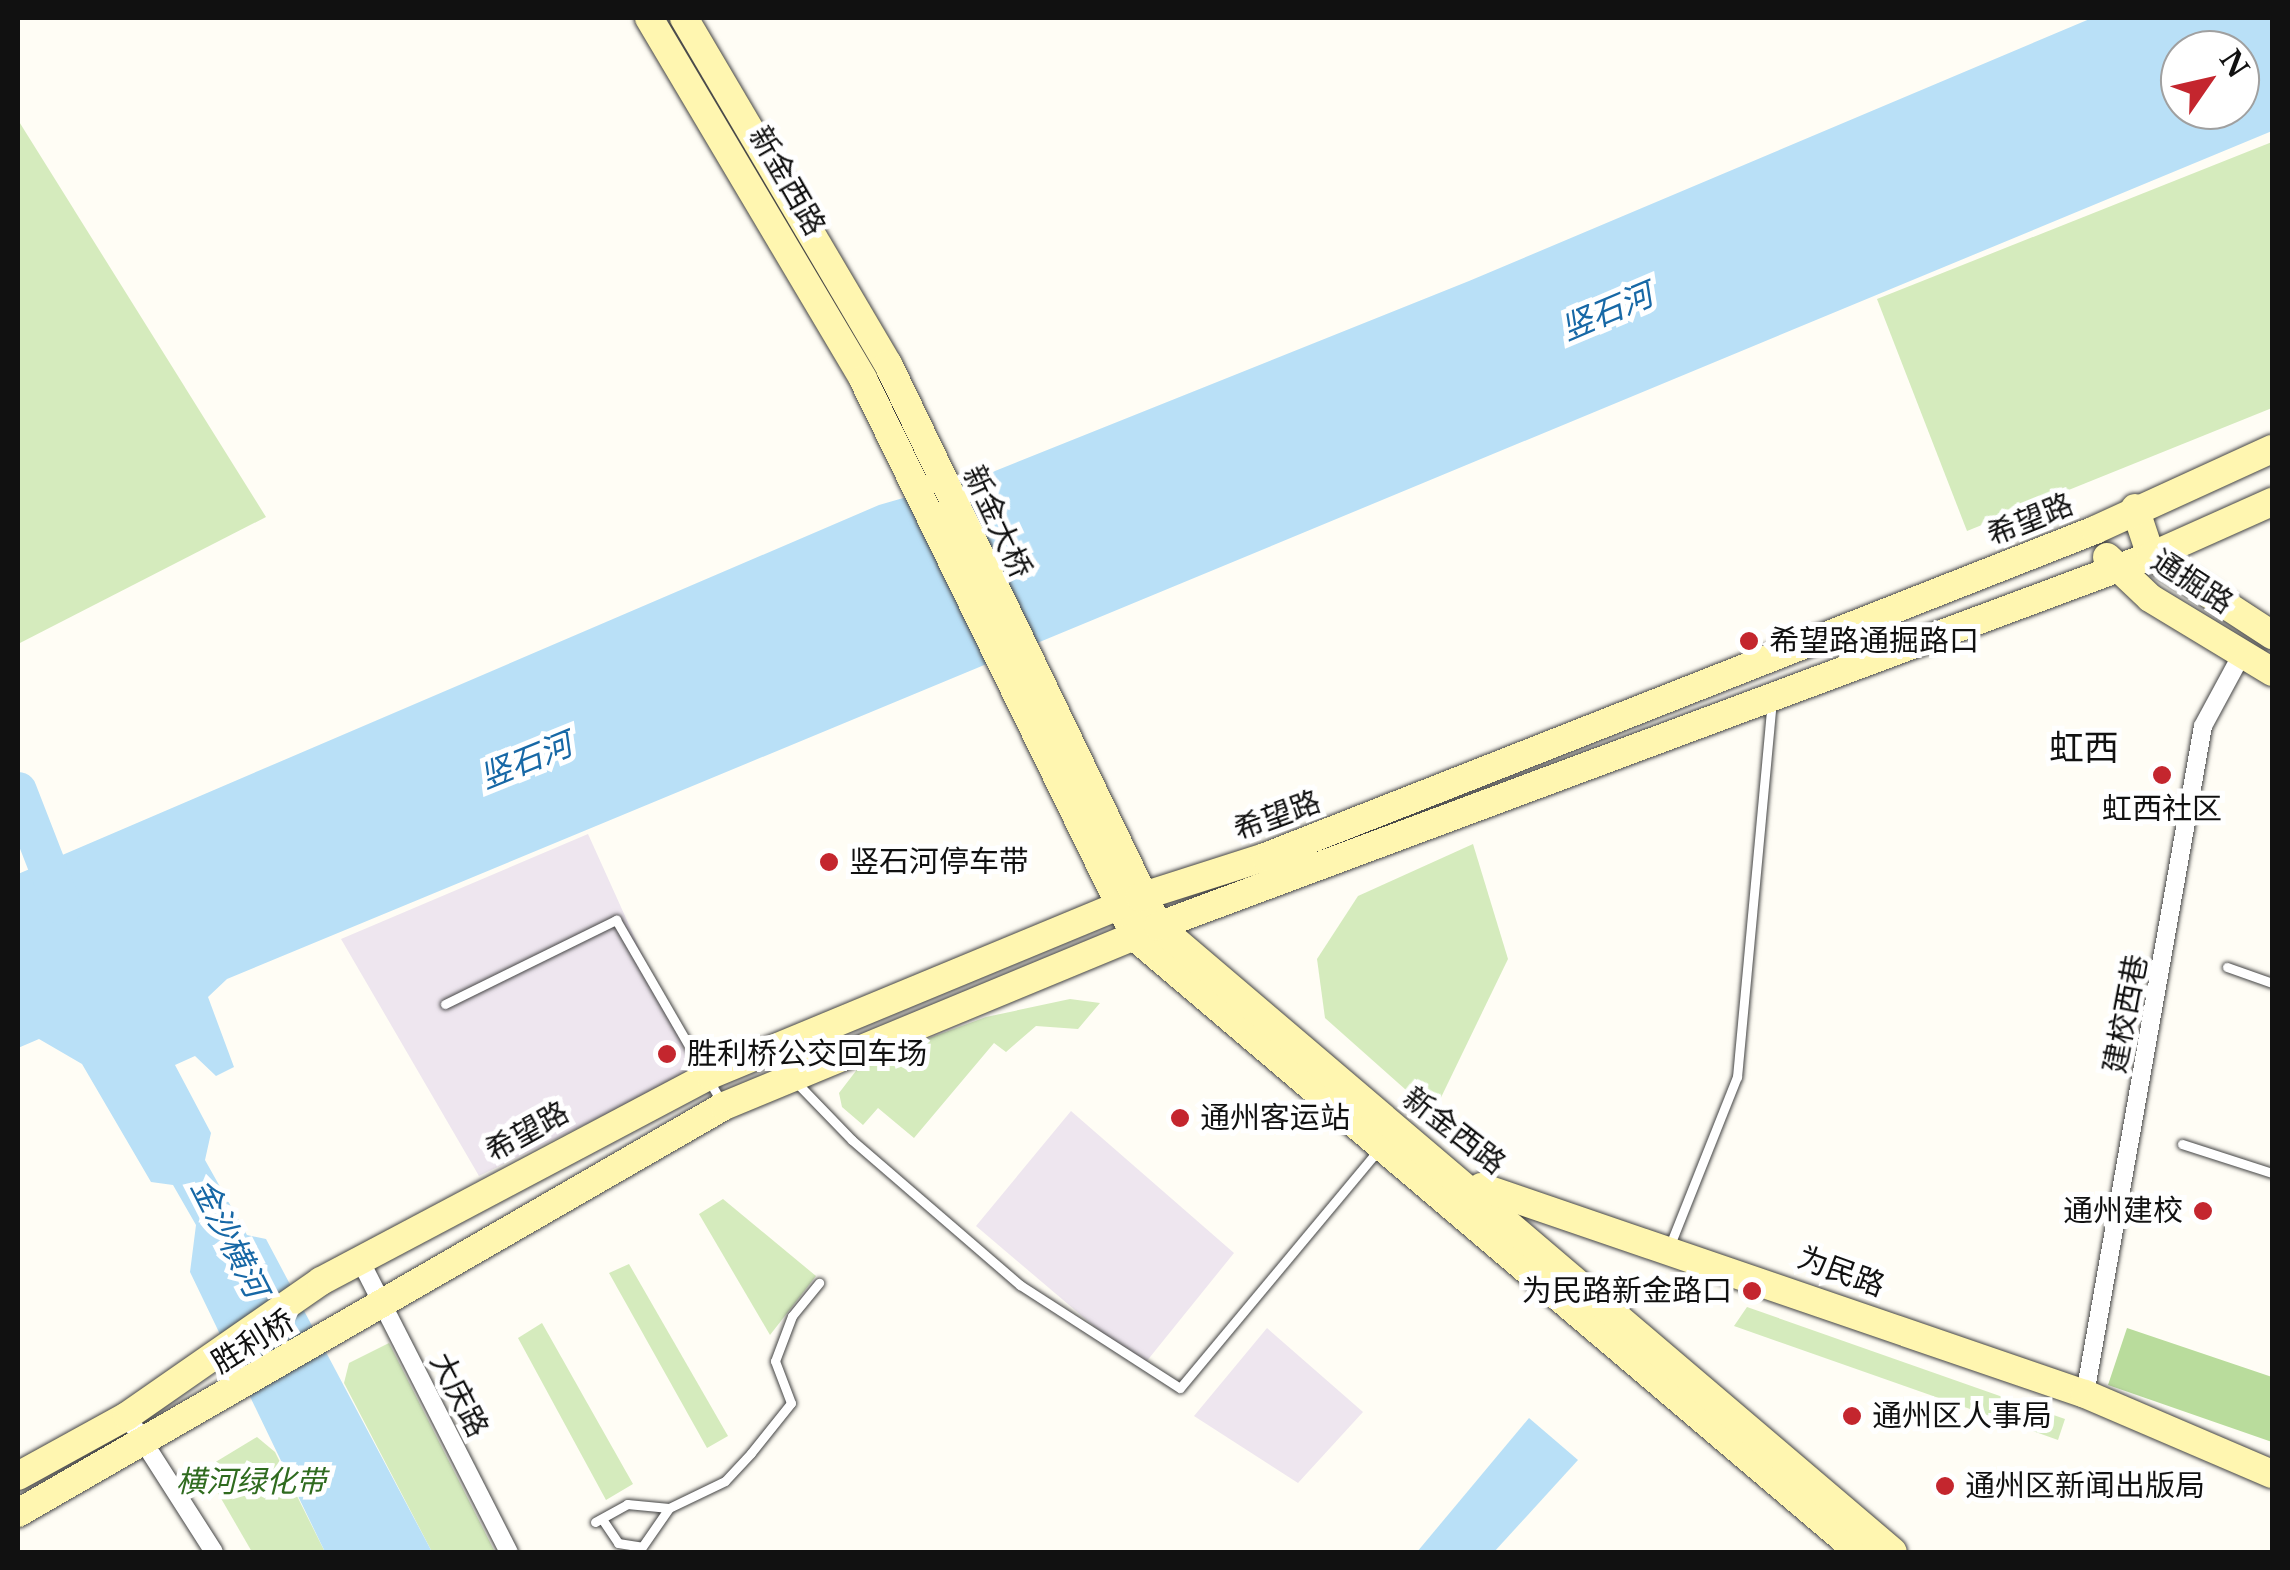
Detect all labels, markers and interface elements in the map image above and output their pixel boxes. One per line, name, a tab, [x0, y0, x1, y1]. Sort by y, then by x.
north arrow	[2160, 30, 2260, 130]
text: N	[2212, 43, 2255, 85]
street label: 新金西路	[741, 120, 833, 242]
water label: 竖石河	[1555, 276, 1659, 348]
street label: 新金大桥	[955, 460, 1039, 584]
street label: 希望路	[1982, 486, 2078, 554]
street label: 通掘路	[2144, 542, 2240, 622]
place label: 希望路通掘路口	[1769, 623, 1979, 659]
marker: 希望路通掘路口	[1738, 630, 1760, 652]
water label: 竖石河	[474, 725, 578, 797]
district label: 虹西	[2049, 727, 2119, 769]
marker: 虹西社区	[2151, 764, 2173, 786]
street label: 希望路	[1229, 784, 1325, 848]
place label: 虹西社区	[2102, 791, 2222, 827]
place label: 竖石河停车带	[849, 844, 1029, 880]
marker: 竖石河停车带	[818, 851, 840, 873]
street label: 建校西巷	[2097, 952, 2155, 1076]
place label: 胜利桥公交回车场	[687, 1036, 927, 1072]
marker: 胜利桥公交回车场	[656, 1043, 678, 1065]
street label: 新金西路	[1396, 1080, 1512, 1182]
street label: 希望路	[479, 1094, 575, 1170]
place label: 通州客运站	[1200, 1100, 1350, 1136]
marker: 通州客运站	[1169, 1107, 1191, 1129]
water label: 金沙横河	[183, 1172, 275, 1304]
place label: 通州建校	[2063, 1193, 2183, 1229]
marker: 通州建校	[2192, 1200, 2214, 1222]
street label: 为民路	[1793, 1240, 1889, 1304]
place label: 为民路新金路口	[1522, 1273, 1732, 1309]
marker: 为民路新金路口	[1741, 1280, 1763, 1302]
street label: 胜利桥	[205, 1303, 301, 1381]
street label: 大庆路	[423, 1347, 495, 1443]
place label: 通州区人事局	[1872, 1398, 2052, 1434]
marker: 通州区人事局	[1841, 1405, 1863, 1427]
park label: 横河绿化带	[176, 1464, 326, 1500]
place label: 通州区新闻出版局	[1965, 1468, 2205, 1504]
marker: 通州区新闻出版局	[1934, 1475, 1956, 1497]

